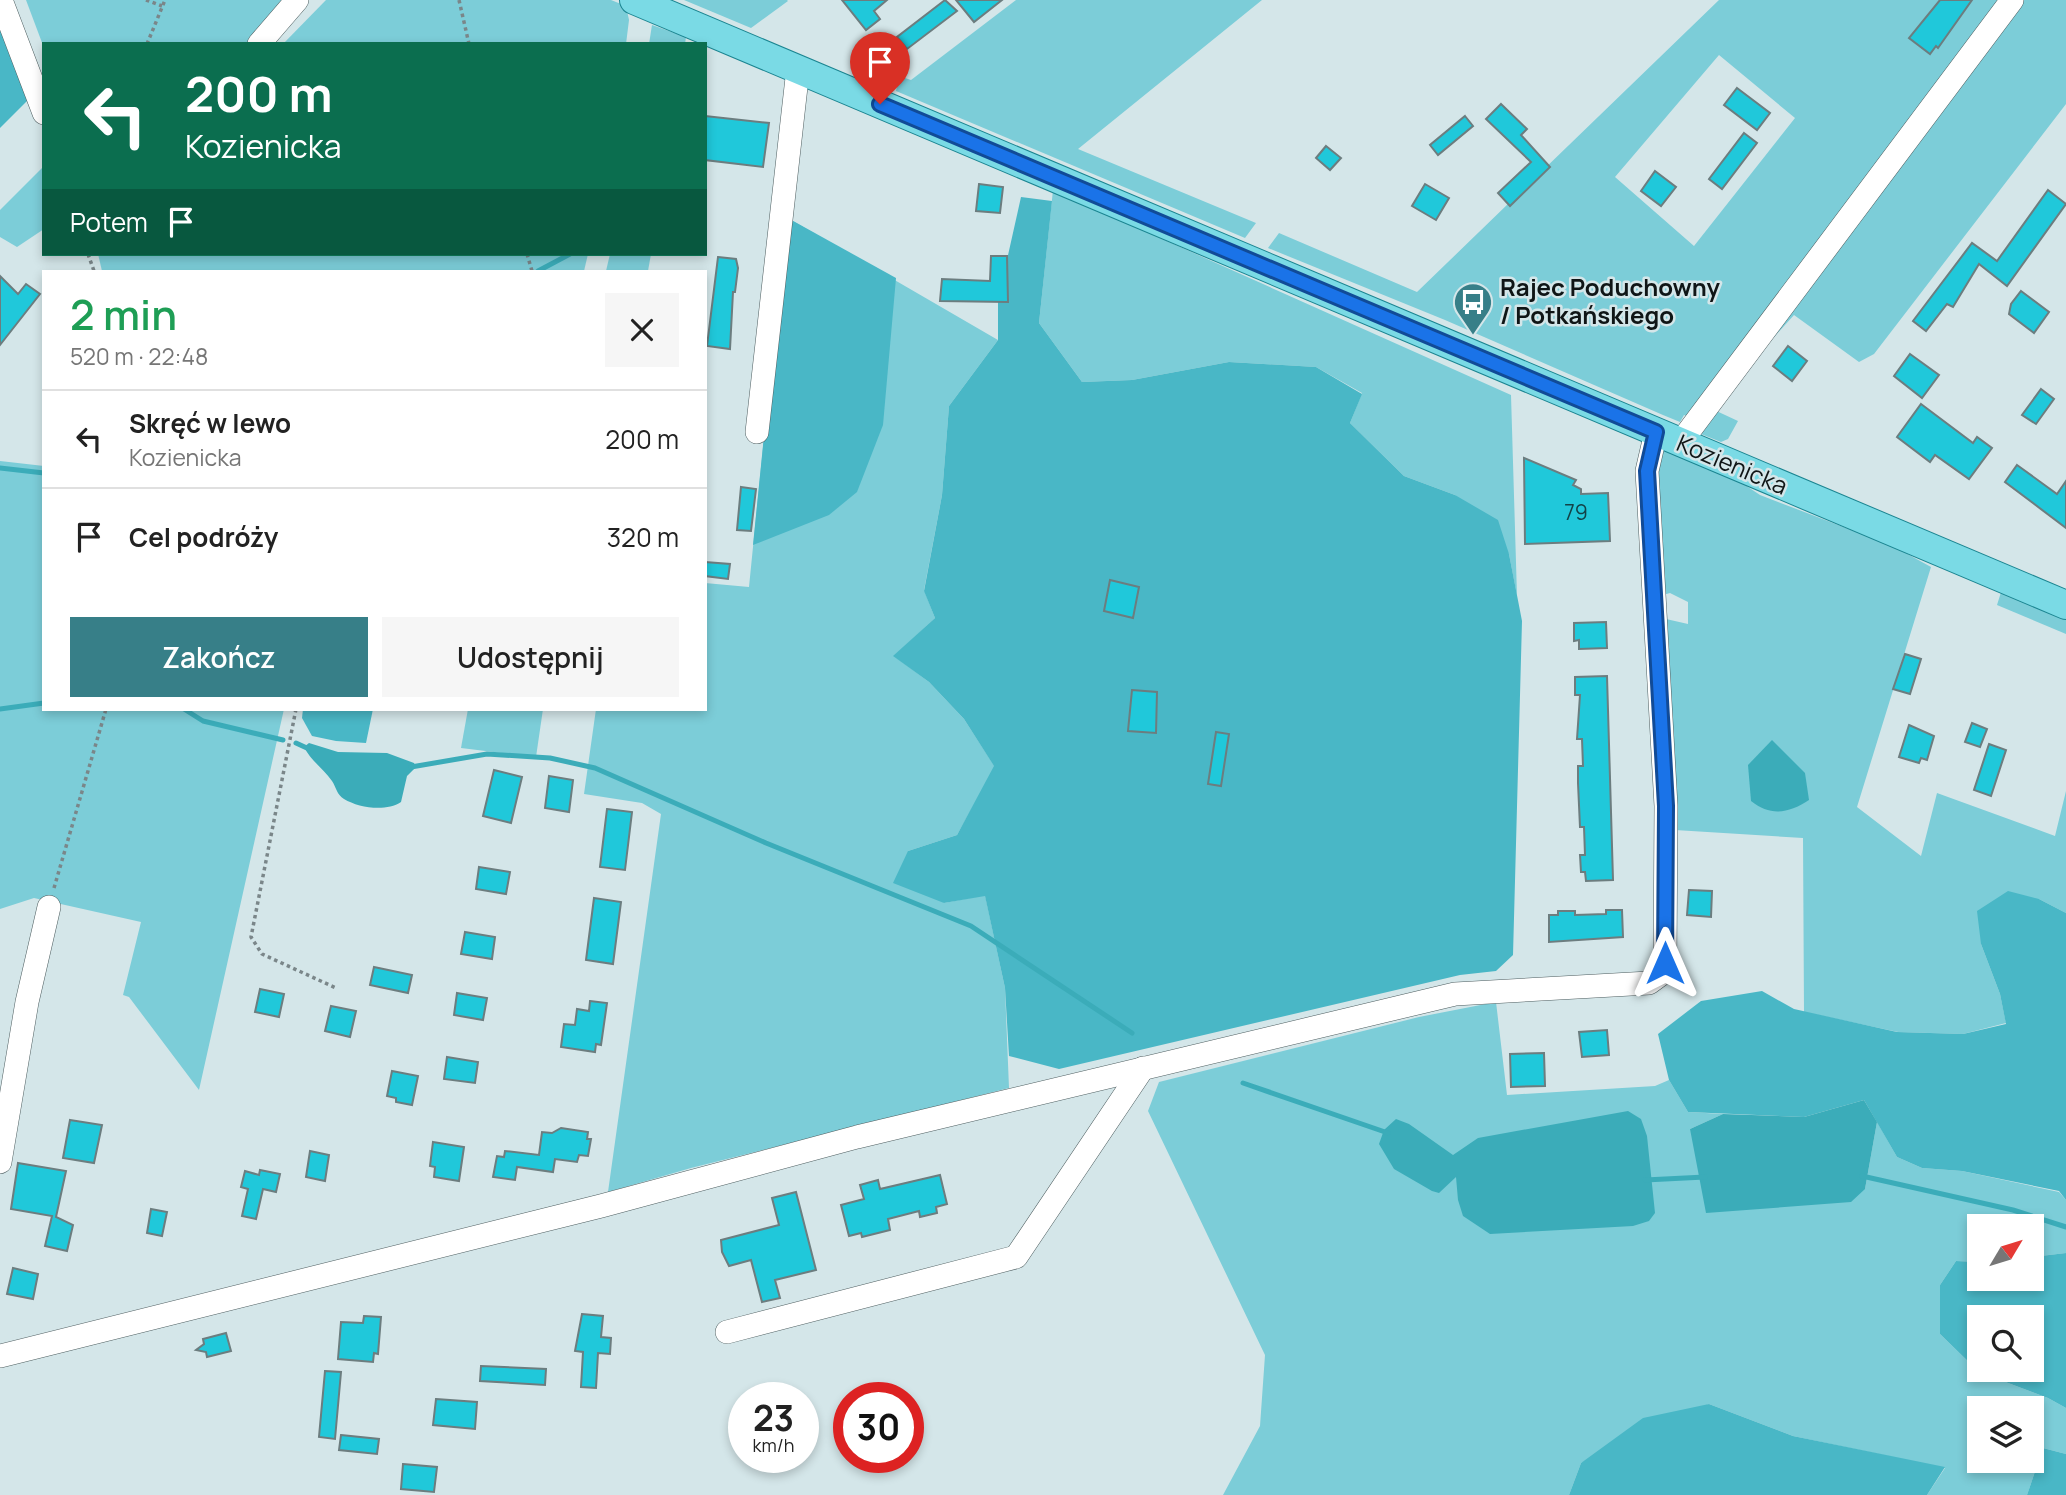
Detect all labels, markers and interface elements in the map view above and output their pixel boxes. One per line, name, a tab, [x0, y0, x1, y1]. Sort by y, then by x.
pin	[850, 32, 910, 104]
icon: arrive	[861, 43, 899, 81]
text: 200 m	[185, 60, 333, 127]
icon: left	[70, 70, 161, 161]
text: Kozienicka	[185, 124, 341, 168]
icon: arrive	[162, 203, 200, 241]
text: Potem	[70, 204, 148, 240]
place label: Rajec Poduchowny / Potkańskiego	[1500, 270, 1720, 331]
bus stop icon: Rajec Poduchowny / Potkańskiego	[1452, 281, 1494, 336]
text: 2 min	[70, 285, 177, 343]
button: close	[605, 293, 679, 367]
text: 520 m · 22:48	[70, 340, 208, 372]
text: Skręć w lewo	[129, 405, 291, 441]
icon: left	[70, 420, 108, 458]
text: 200 m	[605, 421, 679, 457]
street label: Kozienicka	[1672, 425, 1793, 502]
text: Kozienicka	[129, 441, 241, 473]
house number: 79	[1564, 498, 1588, 526]
icon: arrive	[70, 518, 108, 556]
text: Cel podróży	[129, 519, 278, 555]
text: 320 m	[607, 519, 679, 555]
button: Zakończ	[70, 617, 368, 697]
button: Udostępnij	[382, 617, 679, 697]
position arrow	[1628, 926, 1702, 1000]
north arrow	[1967, 1214, 2044, 1292]
map controls	[1967, 1214, 2044, 1473]
button: search	[1967, 1305, 2044, 1382]
speed limit sign: 30	[833, 1382, 924, 1473]
text: 23	[753, 1394, 794, 1442]
button: layers	[1967, 1396, 2044, 1473]
text: km/h	[753, 1433, 794, 1457]

